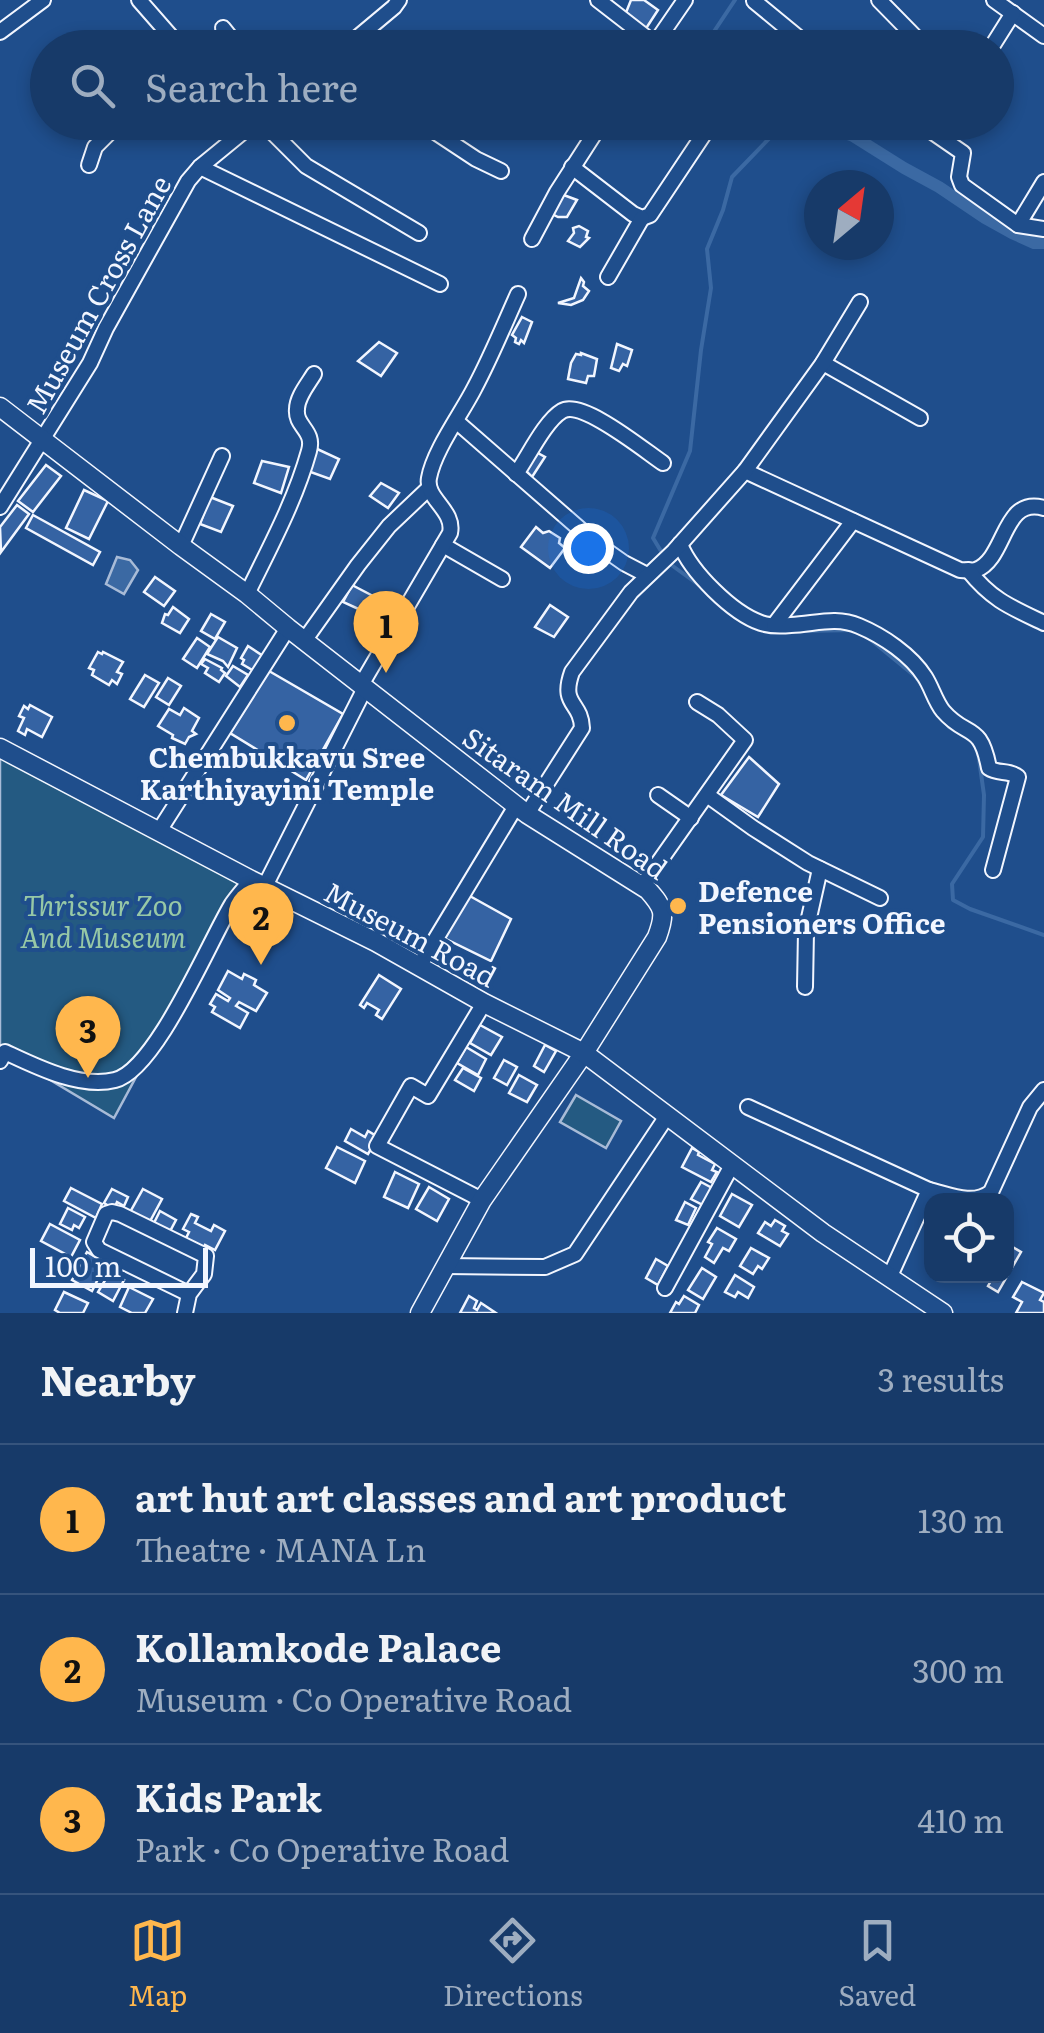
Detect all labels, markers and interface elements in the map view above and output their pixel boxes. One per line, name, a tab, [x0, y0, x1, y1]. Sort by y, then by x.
search box	[30, 30, 1014, 140]
text: Search here	[145, 57, 358, 114]
icon: search	[65, 58, 120, 113]
street label: Museum Cross Lane	[14, 167, 180, 421]
north arrow	[804, 170, 894, 260]
your location	[563, 523, 614, 574]
pin: 1	[354, 590, 418, 673]
marker: Chembukkavu Sree Karthiyayini Temple	[276, 712, 298, 734]
street label: Sitaram Mill Road	[455, 716, 677, 888]
place label: Chembukkavu Sree Karthiyayini Temple	[140, 735, 434, 809]
place label: Defence Pensioners Office	[698, 869, 946, 943]
street label: Museum Road	[317, 870, 505, 996]
pin: 2	[228, 882, 294, 965]
park label: Thrissur Zoo And Museum	[20, 883, 187, 957]
marker: Defence Pensioners Office	[667, 895, 689, 917]
pin: 3	[56, 996, 120, 1078]
map controls	[924, 1193, 1014, 1283]
button: locate	[924, 1193, 1014, 1283]
scale bar	[30, 1243, 208, 1288]
text: 100 m	[45, 1244, 122, 1286]
text: Nearby	[40, 1347, 196, 1409]
text: 3 results	[878, 1354, 1004, 1402]
text: art hut art classes and art product	[135, 1467, 786, 1524]
text: 1	[66, 1495, 79, 1543]
text: 130 m	[918, 1495, 1004, 1543]
text: Theatre · MANA Ln	[135, 1524, 427, 1572]
text: Kollamkode Palace	[135, 1617, 501, 1674]
text: 2	[64, 1645, 81, 1693]
text: 300 m	[912, 1645, 1004, 1693]
text: Museum · Co Operative Road	[135, 1674, 572, 1722]
text: Kids Park	[135, 1767, 322, 1824]
text: 3	[64, 1795, 81, 1843]
text: 410 m	[917, 1795, 1004, 1843]
text: Park · Co Operative Road	[135, 1824, 509, 1872]
tab: Map	[128, 1913, 187, 2015]
tab: Directions	[443, 1913, 583, 2015]
tab: Saved	[838, 1913, 916, 2015]

